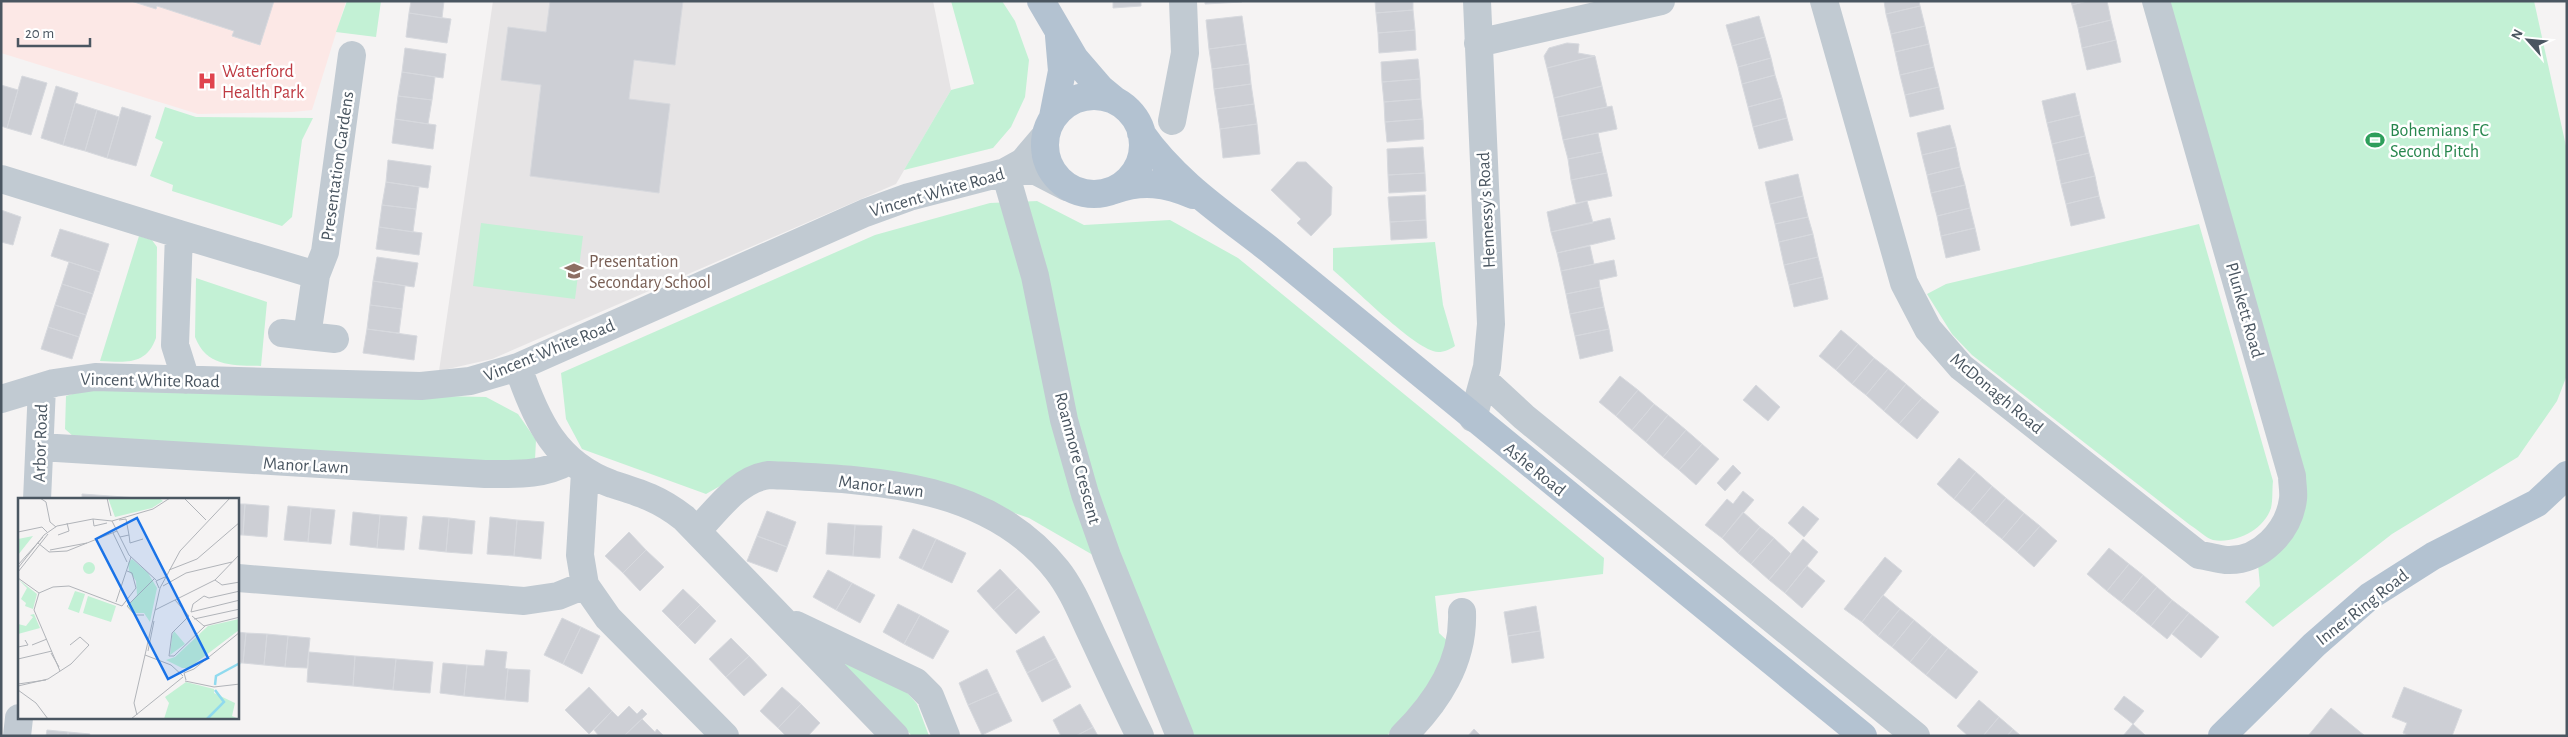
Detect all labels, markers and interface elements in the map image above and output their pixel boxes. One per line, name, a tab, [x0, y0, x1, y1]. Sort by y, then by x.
scale bar	[18, 15, 90, 47]
north arrow	[2503, 15, 2553, 65]
text: 20 m	[25, 26, 54, 41]
text: N	[2509, 27, 2526, 42]
place label: Waterford Health Park	[222, 63, 305, 102]
hospital icon: Waterford Health Park	[196, 70, 218, 92]
street label: Presentation Gardens	[319, 90, 357, 242]
place label: Bohemians FC Second Pitch	[2390, 122, 2489, 161]
sports icon: Bohemians FC Second Pitch	[2364, 129, 2386, 151]
street label: Hennessy's Road	[1475, 151, 1499, 269]
street label: Vincent White Road	[868, 165, 1007, 221]
place label: Presentation Secondary School	[589, 253, 711, 292]
school or university icon: Presentation Secondary School	[563, 260, 585, 282]
street label: Plunkett Road	[2222, 260, 2266, 360]
street label: Vincent White Road	[481, 317, 617, 385]
street label: McDonagh Road	[1947, 350, 2046, 438]
street label: Vincent White Road	[80, 371, 220, 391]
street label: Roanmore Crescent	[1051, 390, 1103, 526]
street label: Arbor Road	[31, 403, 51, 483]
street label: Ashe Road	[1500, 440, 1569, 500]
street label: Manor Lawn	[263, 455, 349, 477]
street label: Manor Lawn	[837, 473, 925, 501]
inset map	[18, 498, 239, 720]
street label: Inner Ring Road	[2313, 566, 2412, 649]

